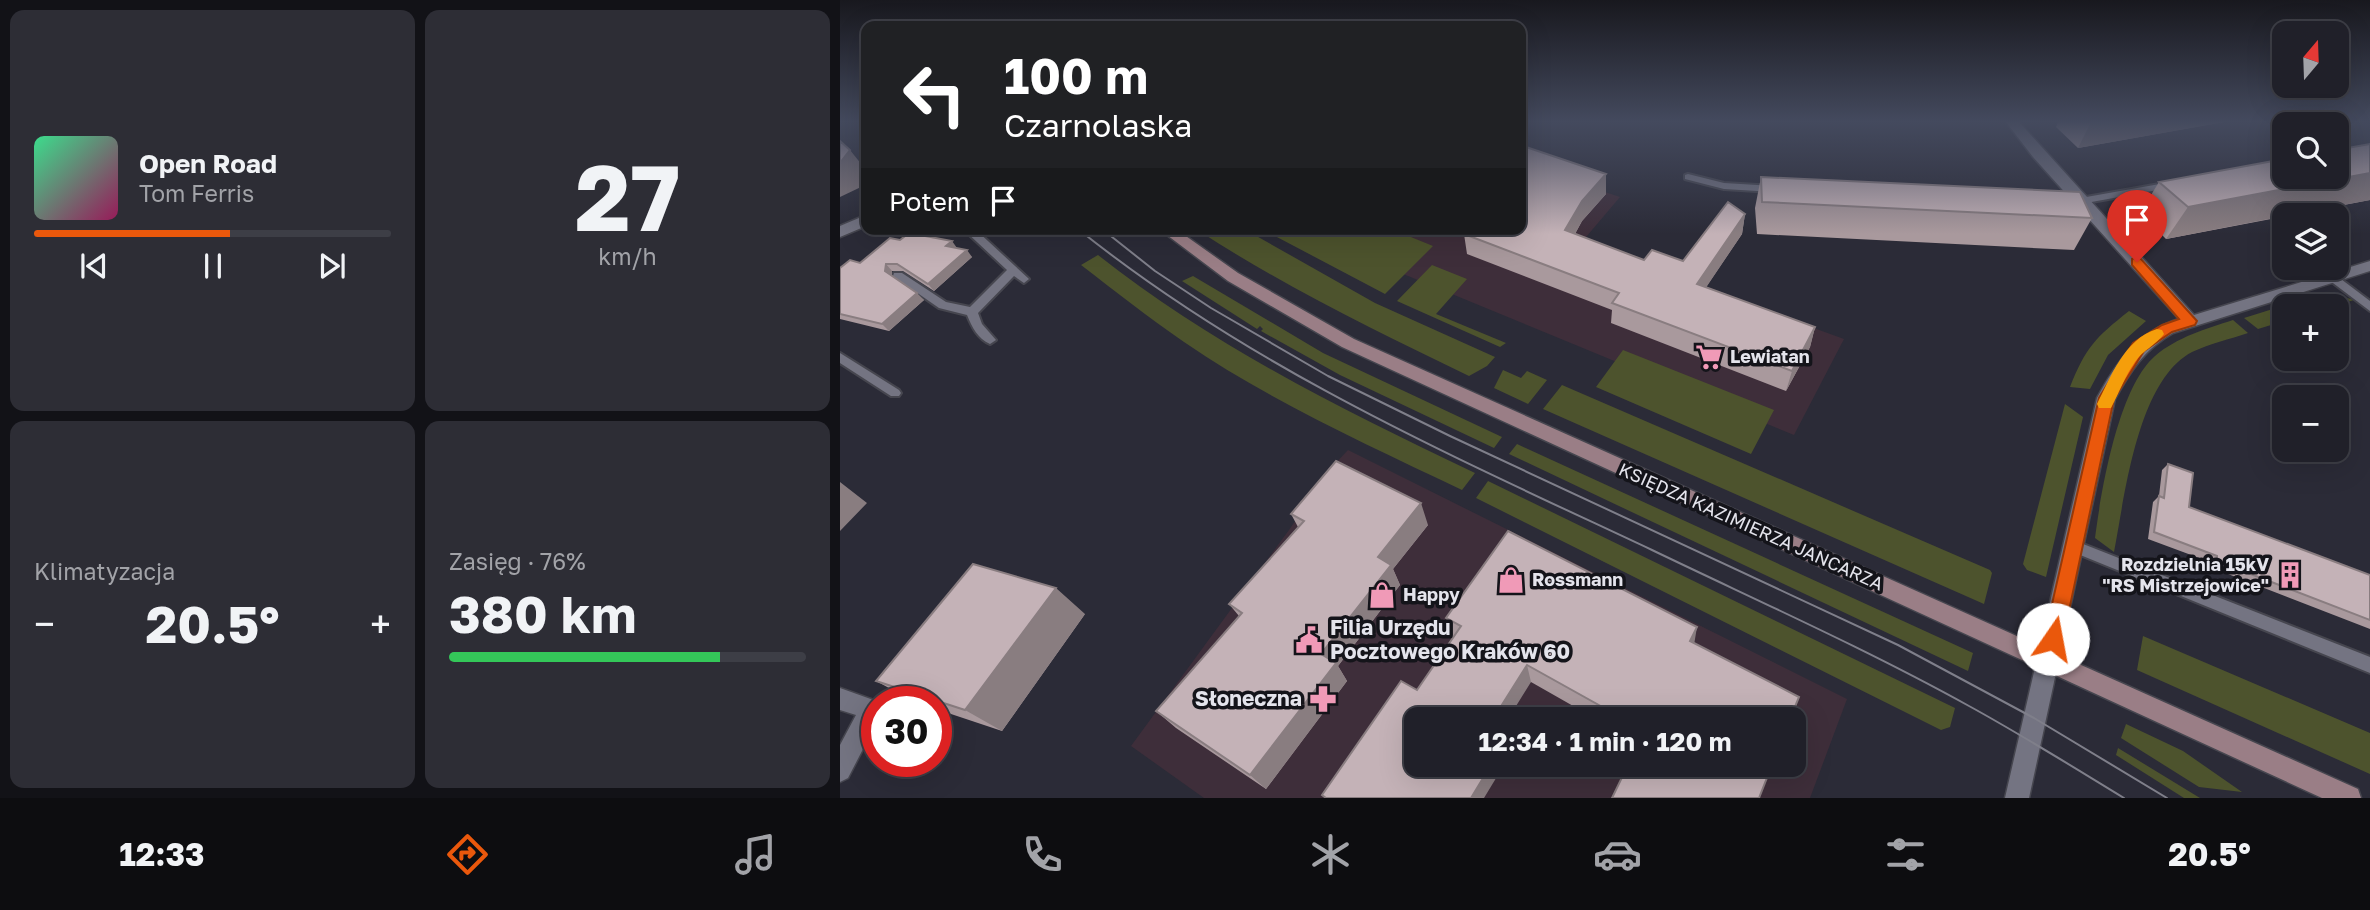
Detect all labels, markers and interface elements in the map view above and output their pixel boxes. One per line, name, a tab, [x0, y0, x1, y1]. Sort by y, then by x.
north arrow	[2272, 21, 2348, 98]
map controls	[2272, 21, 2349, 462]
text: 100 m	[1004, 46, 1148, 105]
icon: left	[889, 49, 980, 140]
text: Czarnolaska	[1004, 106, 1192, 144]
button: search	[2272, 112, 2349, 189]
text: 27	[575, 142, 680, 251]
text: Open Road	[139, 148, 277, 179]
text: Tom Ferris	[139, 179, 254, 207]
icon: arrive	[984, 182, 1022, 220]
text: Potem	[889, 186, 970, 217]
pin	[2107, 190, 2167, 262]
icon: arrive	[2118, 201, 2156, 239]
button: layers	[2272, 203, 2349, 280]
text: km/h	[598, 242, 657, 270]
icon: previous	[75, 247, 113, 285]
icon: pause	[194, 247, 232, 285]
icon: next	[313, 247, 351, 285]
button: +	[2272, 294, 2349, 371]
supermarket icon: Lewiatan	[1694, 342, 1724, 372]
place label: Lewiatan	[1730, 345, 1810, 367]
button: −	[2272, 385, 2349, 462]
street label: KSIĘDZA KAZIMIERZA JANCARZA	[1616, 458, 1887, 595]
text: Zasięg · 76%	[449, 547, 585, 575]
place label: Rozdzielnia 15kV "RS Mistrzejowice"	[2102, 553, 2269, 596]
text: Klimatyzacja	[34, 557, 175, 585]
building icon: Rozdzielnia 15kV "RS Mistrzejowice"	[2275, 560, 2305, 590]
shop icon: Rossmann	[1496, 565, 1526, 595]
place label: Rossmann	[1532, 568, 1623, 590]
shop icon: Happy	[1367, 580, 1397, 610]
text: 380 km	[449, 582, 636, 644]
place label: Happy	[1403, 583, 1460, 605]
text: 20.5°	[145, 592, 280, 654]
text: −	[34, 601, 55, 646]
text: +	[370, 601, 391, 646]
position arrow	[2016, 602, 2090, 676]
place label: Filia Urzędu Pocztowego Kraków 60	[1330, 614, 1570, 664]
public building icon: Filia Urzędu Pocztowego Kraków 60	[1294, 625, 1324, 655]
pharmacy icon: Słoneczna	[1308, 684, 1338, 714]
place label: Słoneczna	[1195, 685, 1302, 711]
speed limit sign: 30	[861, 686, 952, 777]
text: 12:34 · 1 min · 120 m	[1478, 726, 1732, 757]
icon: directions	[443, 830, 492, 879]
icon: music	[731, 830, 780, 879]
icon: phone	[1018, 830, 1067, 879]
icon: climate	[1306, 830, 1355, 879]
icon: car	[1593, 830, 1642, 879]
icon: filters	[1881, 830, 1930, 879]
text: 12:33	[119, 835, 205, 873]
text: 20.5°	[2168, 835, 2251, 873]

